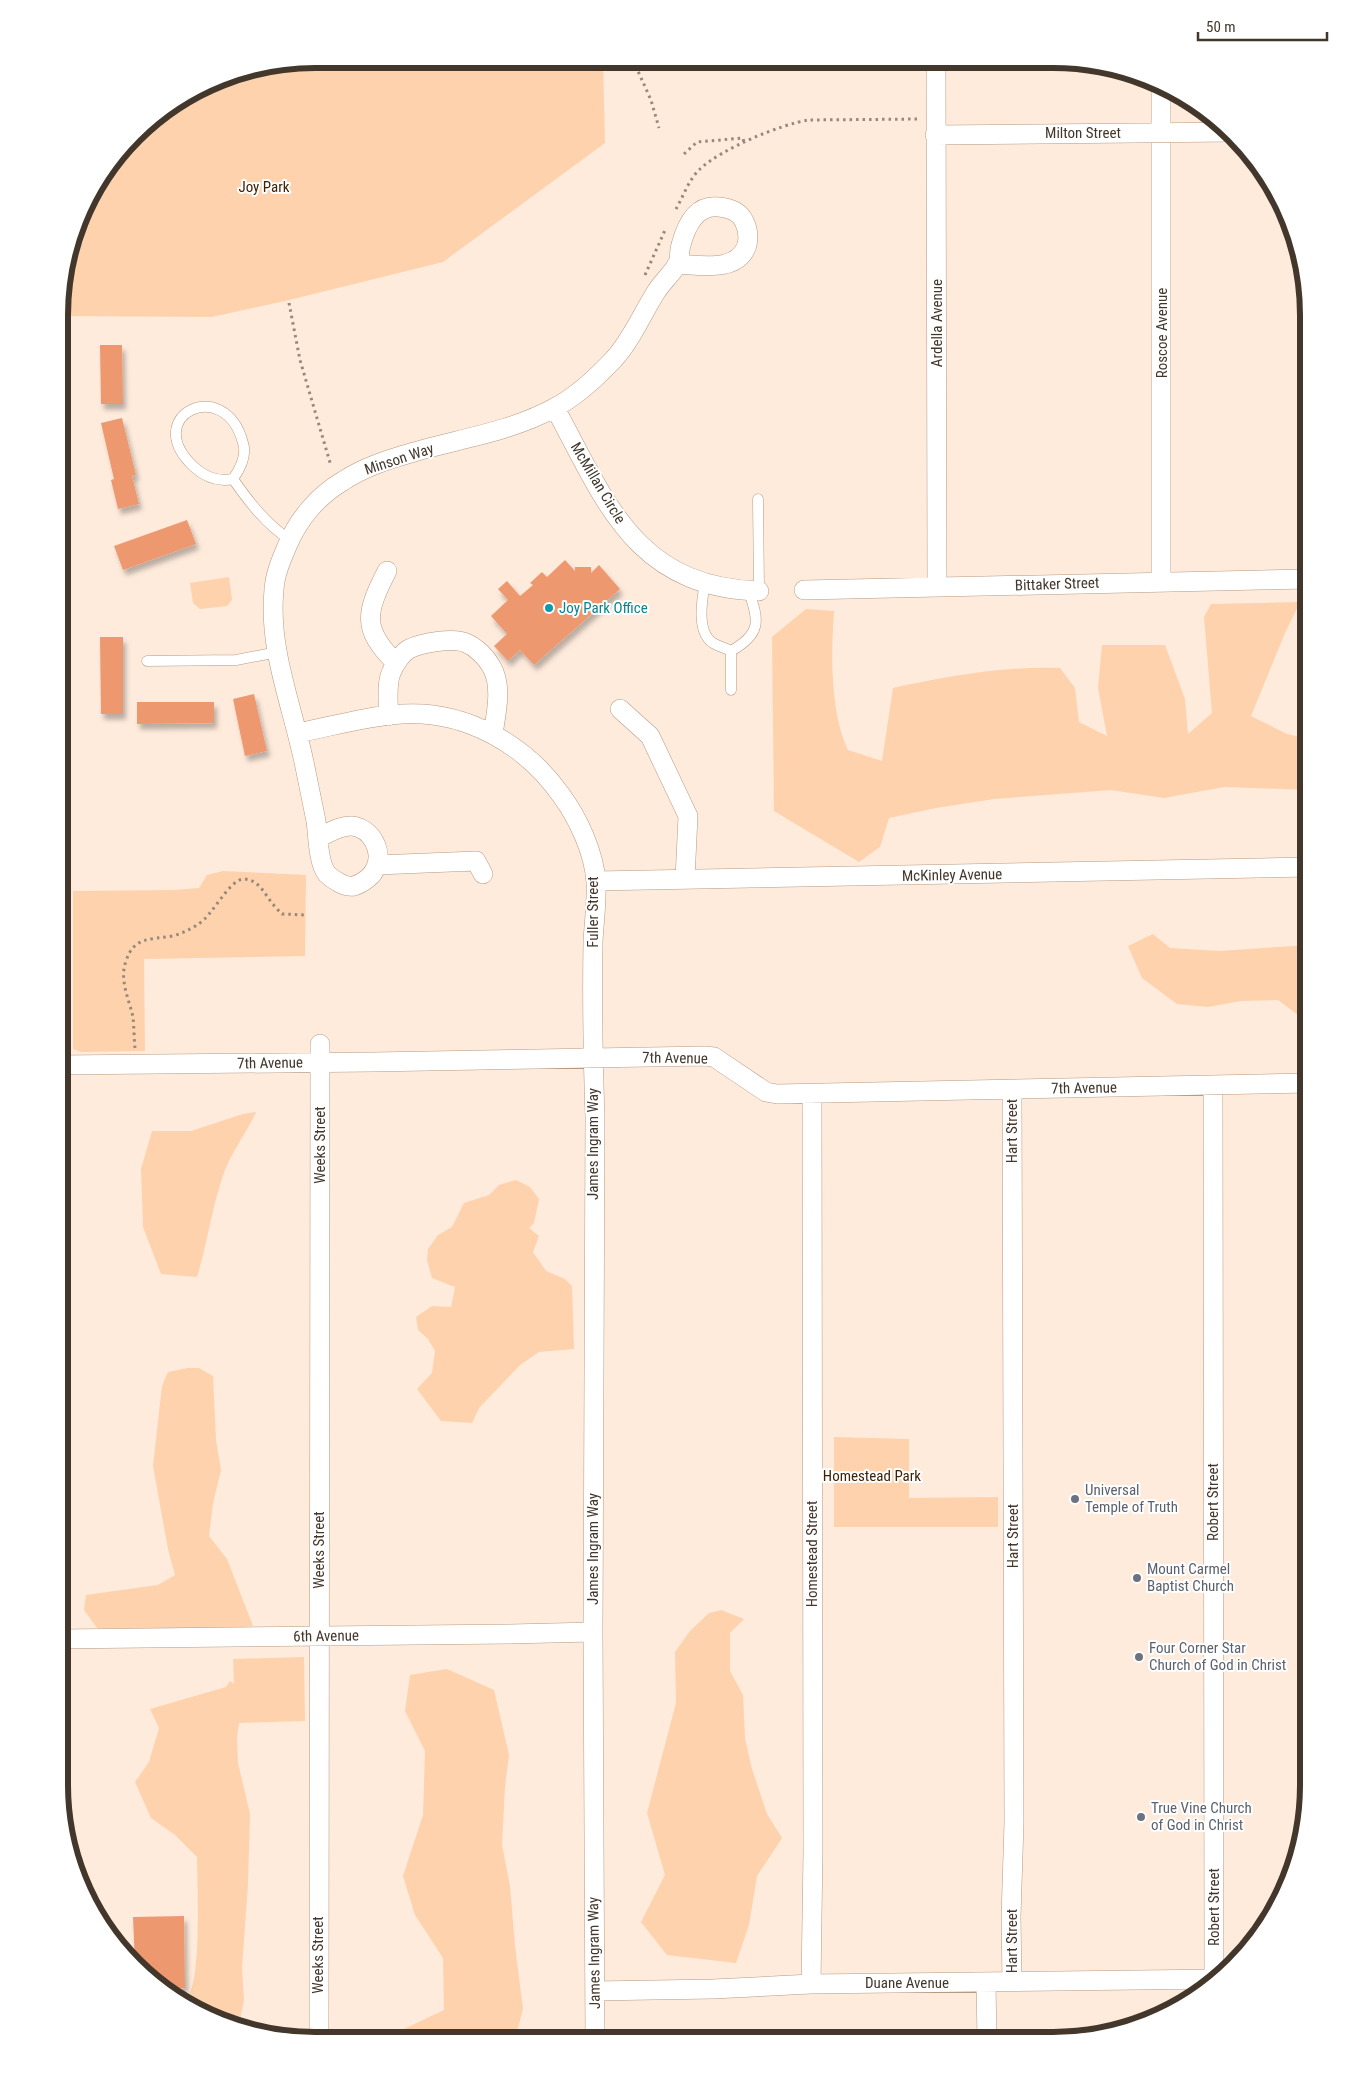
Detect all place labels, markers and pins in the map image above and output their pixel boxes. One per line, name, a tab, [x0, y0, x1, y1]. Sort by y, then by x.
place label: Joy Park Office	[559, 599, 648, 617]
marker: Joy Park Office	[543, 602, 555, 614]
place label: Universal Temple of Truth	[1085, 1481, 1178, 1516]
marker: Universal Temple of Truth	[1069, 1493, 1081, 1505]
place label: Mount Carmel Baptist Church	[1147, 1560, 1234, 1595]
marker: Mount Carmel Baptist Church	[1131, 1572, 1143, 1584]
place label: Four Corner Star Church of God in Christ	[1149, 1639, 1286, 1674]
marker: Four Corner Star Church of God in Christ	[1133, 1651, 1145, 1663]
place label: True Vine Church of God in Christ	[1151, 1799, 1252, 1834]
marker: True Vine Church of God in Christ	[1135, 1811, 1147, 1823]

